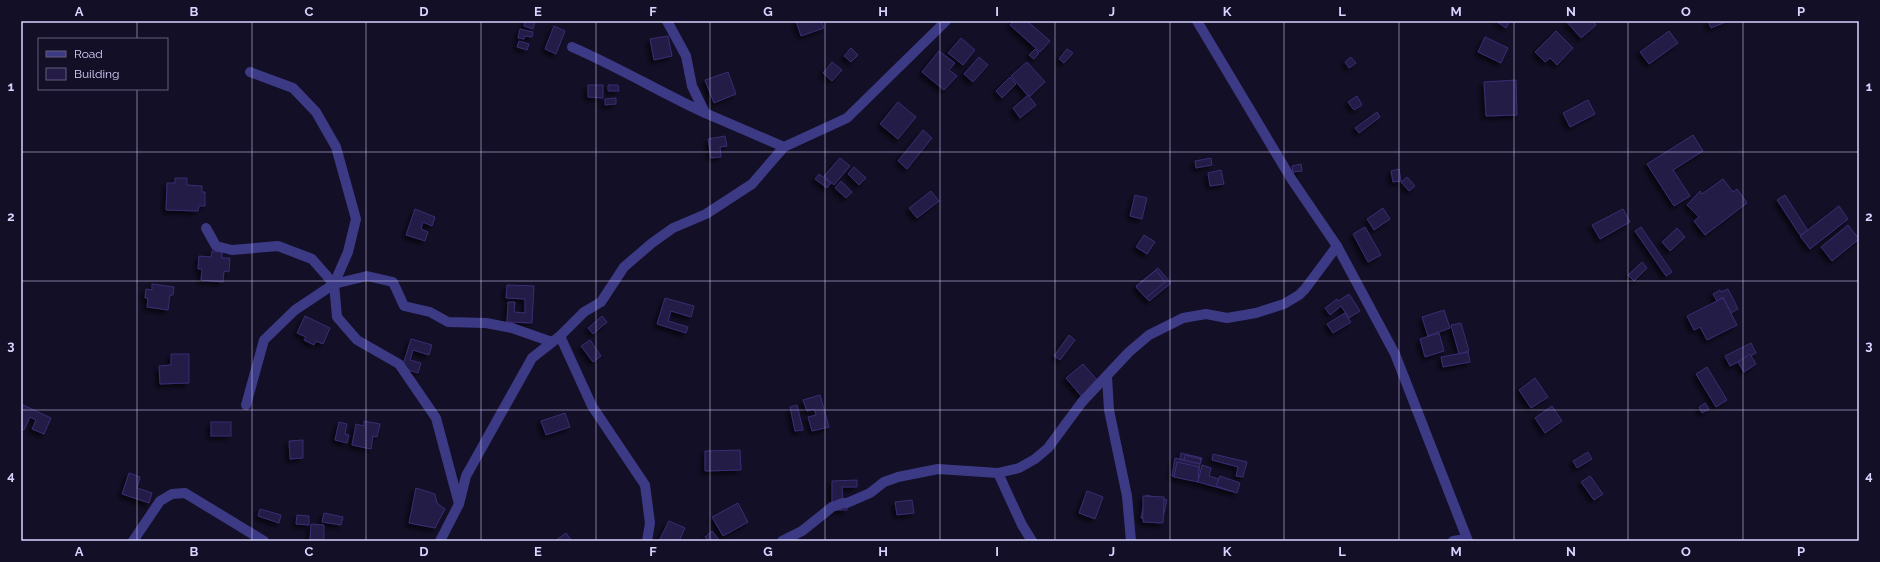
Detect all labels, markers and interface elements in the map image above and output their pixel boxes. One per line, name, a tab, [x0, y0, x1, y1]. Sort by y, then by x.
text: A	[75, 4, 84, 19]
text: B	[190, 4, 199, 19]
text: C	[305, 4, 314, 19]
text: D	[419, 4, 429, 19]
text: E	[534, 4, 542, 19]
text: F	[649, 4, 657, 19]
text: G	[763, 4, 773, 19]
text: H	[878, 4, 888, 19]
text: I	[995, 4, 999, 19]
text: J	[1109, 4, 1115, 19]
text: K	[1223, 4, 1232, 19]
text: L	[1338, 4, 1346, 19]
text: M	[1450, 4, 1462, 19]
text: N	[1566, 4, 1576, 19]
text: O	[1681, 4, 1691, 19]
text: P	[1797, 4, 1805, 19]
legend	[38, 38, 168, 90]
text: Road	[74, 47, 103, 61]
text: Building	[74, 67, 120, 81]
text: 1	[8, 79, 15, 94]
text: 1	[1866, 79, 1873, 94]
text: 2	[7, 209, 15, 224]
text: 2	[1865, 209, 1873, 224]
text: 3	[7, 338, 15, 353]
text: 3	[1865, 338, 1873, 353]
text: 4	[7, 468, 15, 483]
text: 4	[1865, 468, 1873, 483]
text: A	[75, 544, 84, 559]
text: B	[190, 544, 199, 559]
text: C	[305, 544, 314, 559]
text: D	[419, 544, 429, 559]
text: E	[534, 544, 542, 559]
text: F	[649, 544, 657, 559]
text: G	[763, 544, 773, 559]
text: H	[878, 544, 888, 559]
text: I	[995, 544, 999, 559]
text: J	[1109, 544, 1115, 559]
text: K	[1223, 544, 1232, 559]
text: L	[1338, 544, 1346, 559]
text: M	[1450, 544, 1462, 559]
text: N	[1566, 544, 1576, 559]
text: O	[1681, 544, 1691, 559]
text: P	[1797, 544, 1805, 559]

